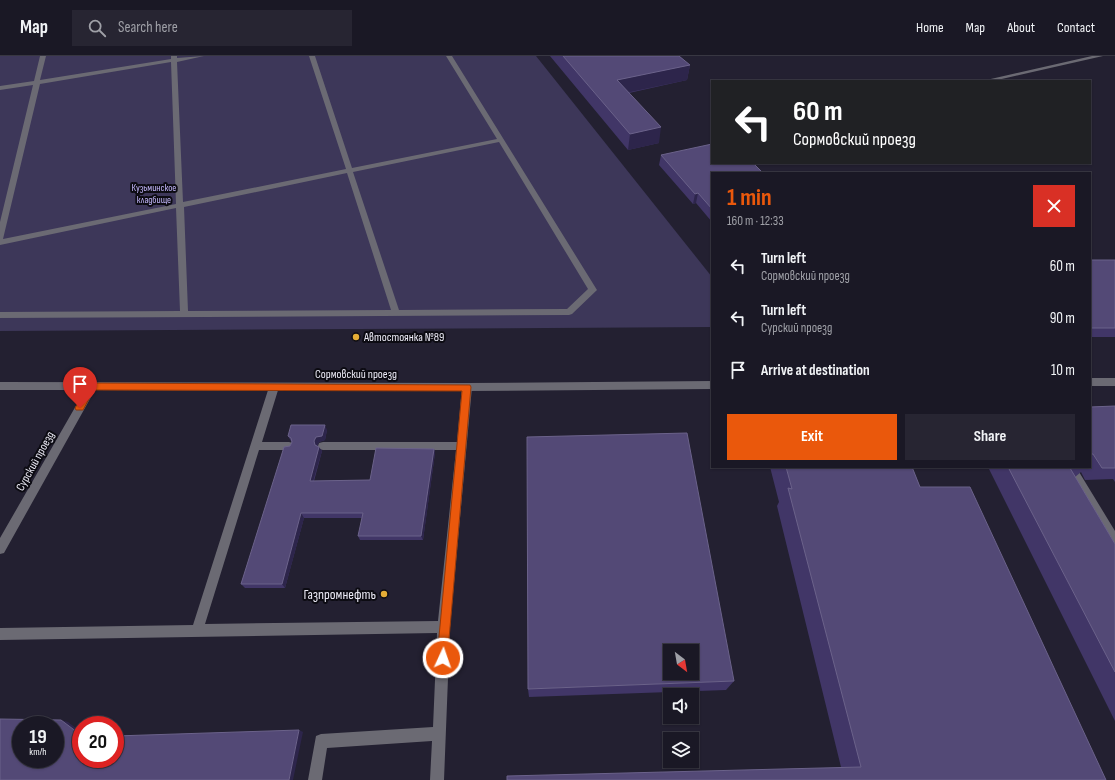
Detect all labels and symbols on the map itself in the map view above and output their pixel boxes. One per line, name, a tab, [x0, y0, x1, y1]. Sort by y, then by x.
park label: Кузьминское кладбище	[132, 182, 176, 206]
place label: Автостоянка №89	[363, 330, 444, 345]
marker: Автостоянка №89	[351, 332, 361, 342]
pin	[63, 367, 97, 408]
street label: Сормовский проезд	[315, 367, 397, 382]
street label: Сурский проезд	[13, 429, 58, 494]
place label: Газпромнефть	[303, 586, 376, 603]
marker: Газпромнефть	[379, 589, 389, 599]
position arrow	[422, 637, 464, 679]
north arrow	[663, 644, 699, 680]
speed limit sign: 20	[72, 716, 124, 768]

